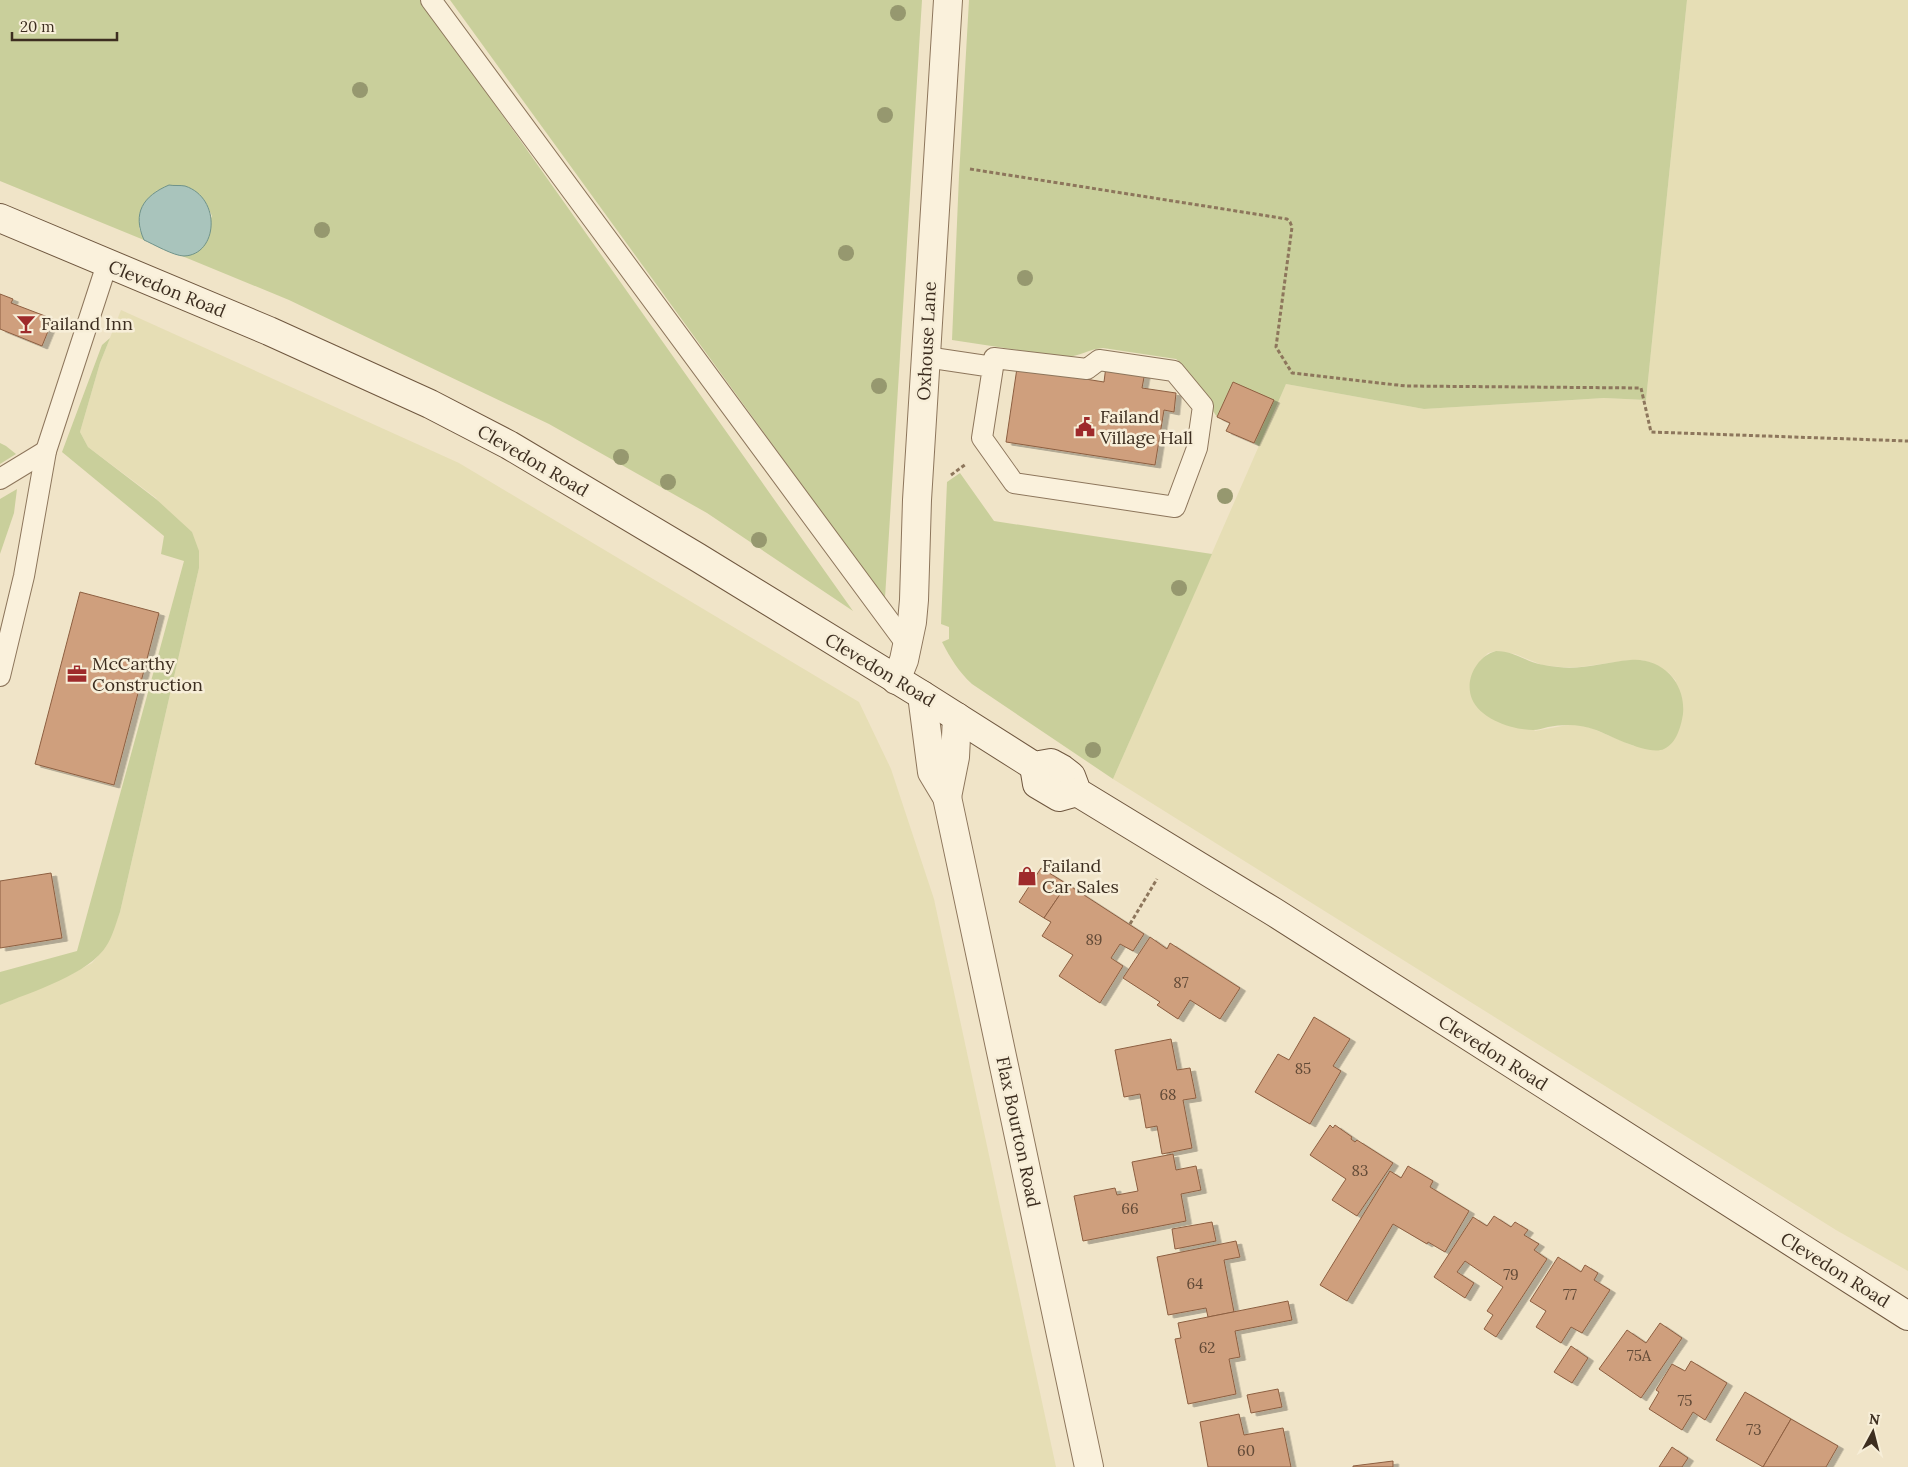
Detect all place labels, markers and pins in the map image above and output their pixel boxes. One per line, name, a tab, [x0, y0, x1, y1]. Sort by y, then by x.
place label: Failand Inn	[41, 312, 133, 335]
bar icon: Failand Inn	[15, 313, 37, 335]
place label: Failand Village Hall	[1099, 405, 1193, 449]
public building icon: Failand Village Hall	[1074, 416, 1096, 438]
place label: McCarthy Construction	[92, 652, 203, 696]
office icon: McCarthy Construction	[66, 663, 88, 685]
place label: Failand Car Sales	[1042, 854, 1119, 898]
shop icon: Failand Car Sales	[1016, 865, 1038, 887]

